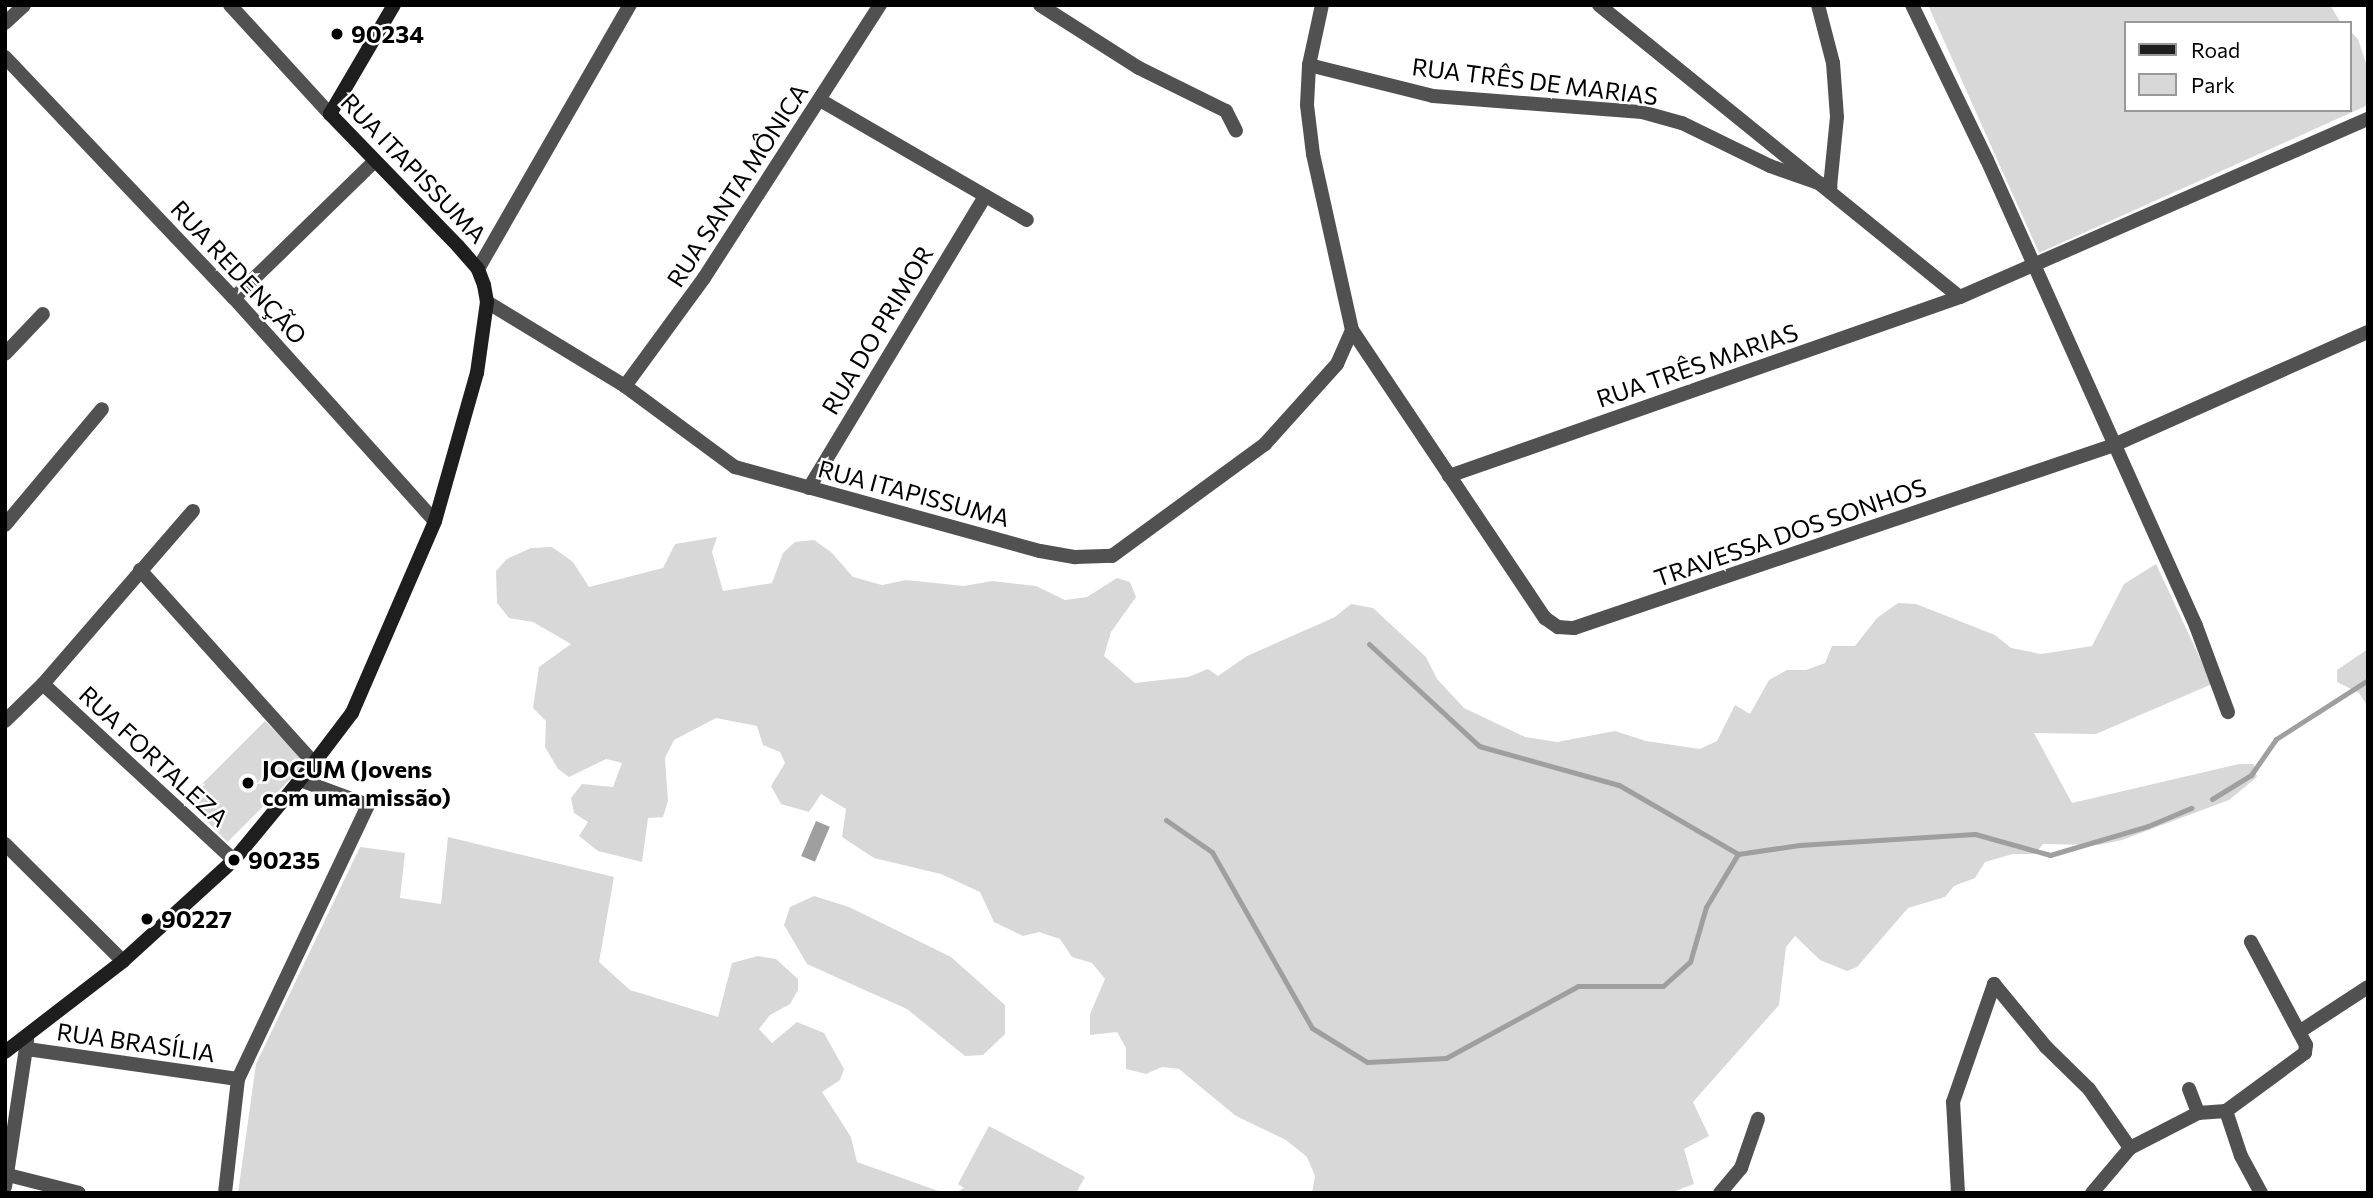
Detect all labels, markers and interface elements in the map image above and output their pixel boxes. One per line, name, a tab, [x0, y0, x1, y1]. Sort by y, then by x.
place label: 90234	[351, 20, 424, 48]
legend	[2124, 21, 2352, 112]
marker: 90234	[329, 26, 345, 42]
text: Road	[2191, 37, 2240, 62]
street label: RUA TRÊS DE MARIAS	[1410, 52, 1660, 110]
text: Park	[2191, 72, 2235, 97]
street label: RUA SANTA MÔNICA	[660, 78, 814, 292]
street label: RUA ITAPISSUMA	[335, 87, 493, 249]
street label: RUA REDENÇÃO	[165, 194, 313, 350]
street label: RUA DO PRIMOR	[815, 241, 939, 419]
street label: RUA TRÊS MARIAS	[1593, 317, 1801, 413]
street label: RUA ITAPISSUMA	[815, 454, 1013, 532]
street label: TRAVESSA DOS SONHOS	[1650, 472, 1930, 592]
street label: RUA FORTALEZA	[74, 680, 234, 832]
place label: JOCUM (Jovens com uma missão)	[262, 755, 451, 811]
marker: JOCUM (Jovens com uma missão)	[240, 775, 256, 791]
place label: 90235	[248, 846, 320, 874]
marker: 90235	[226, 852, 242, 868]
place label: 90227	[161, 905, 232, 933]
marker: 90227	[139, 911, 155, 927]
street label: RUA BRASÍLIA	[55, 1017, 217, 1067]

